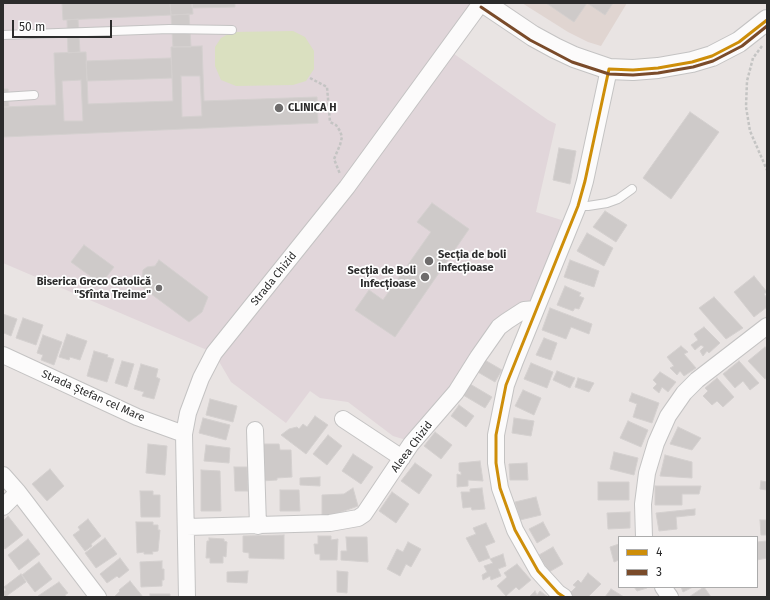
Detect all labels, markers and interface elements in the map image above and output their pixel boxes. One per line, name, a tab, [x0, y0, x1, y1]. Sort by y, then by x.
scale bar	[14, 12, 114, 38]
text: 50 m	[19, 20, 45, 34]
place label: CLINICA H	[288, 101, 336, 115]
marker: CLINICA H	[273, 102, 285, 114]
place label: Secția de boli infecțioase	[438, 248, 506, 274]
street label: Strada Chizid	[248, 249, 300, 309]
marker: Secția de boli infecțioase	[423, 255, 435, 267]
place label: Secția de Boli Infecțioase	[348, 264, 416, 290]
marker: Secția de Boli Infecțioase	[419, 271, 431, 283]
place label: Biserica Greco Catolică "Sfînta Treime"	[37, 275, 151, 301]
marker: Biserica Greco Catolică "Sfînta Treime"	[154, 283, 164, 293]
street label: Strada Ștefan cel Mare	[39, 367, 147, 425]
street label: Aleea Chizid	[389, 419, 435, 475]
legend	[618, 536, 758, 588]
text: 4	[656, 545, 662, 559]
text: 3	[656, 565, 662, 579]

